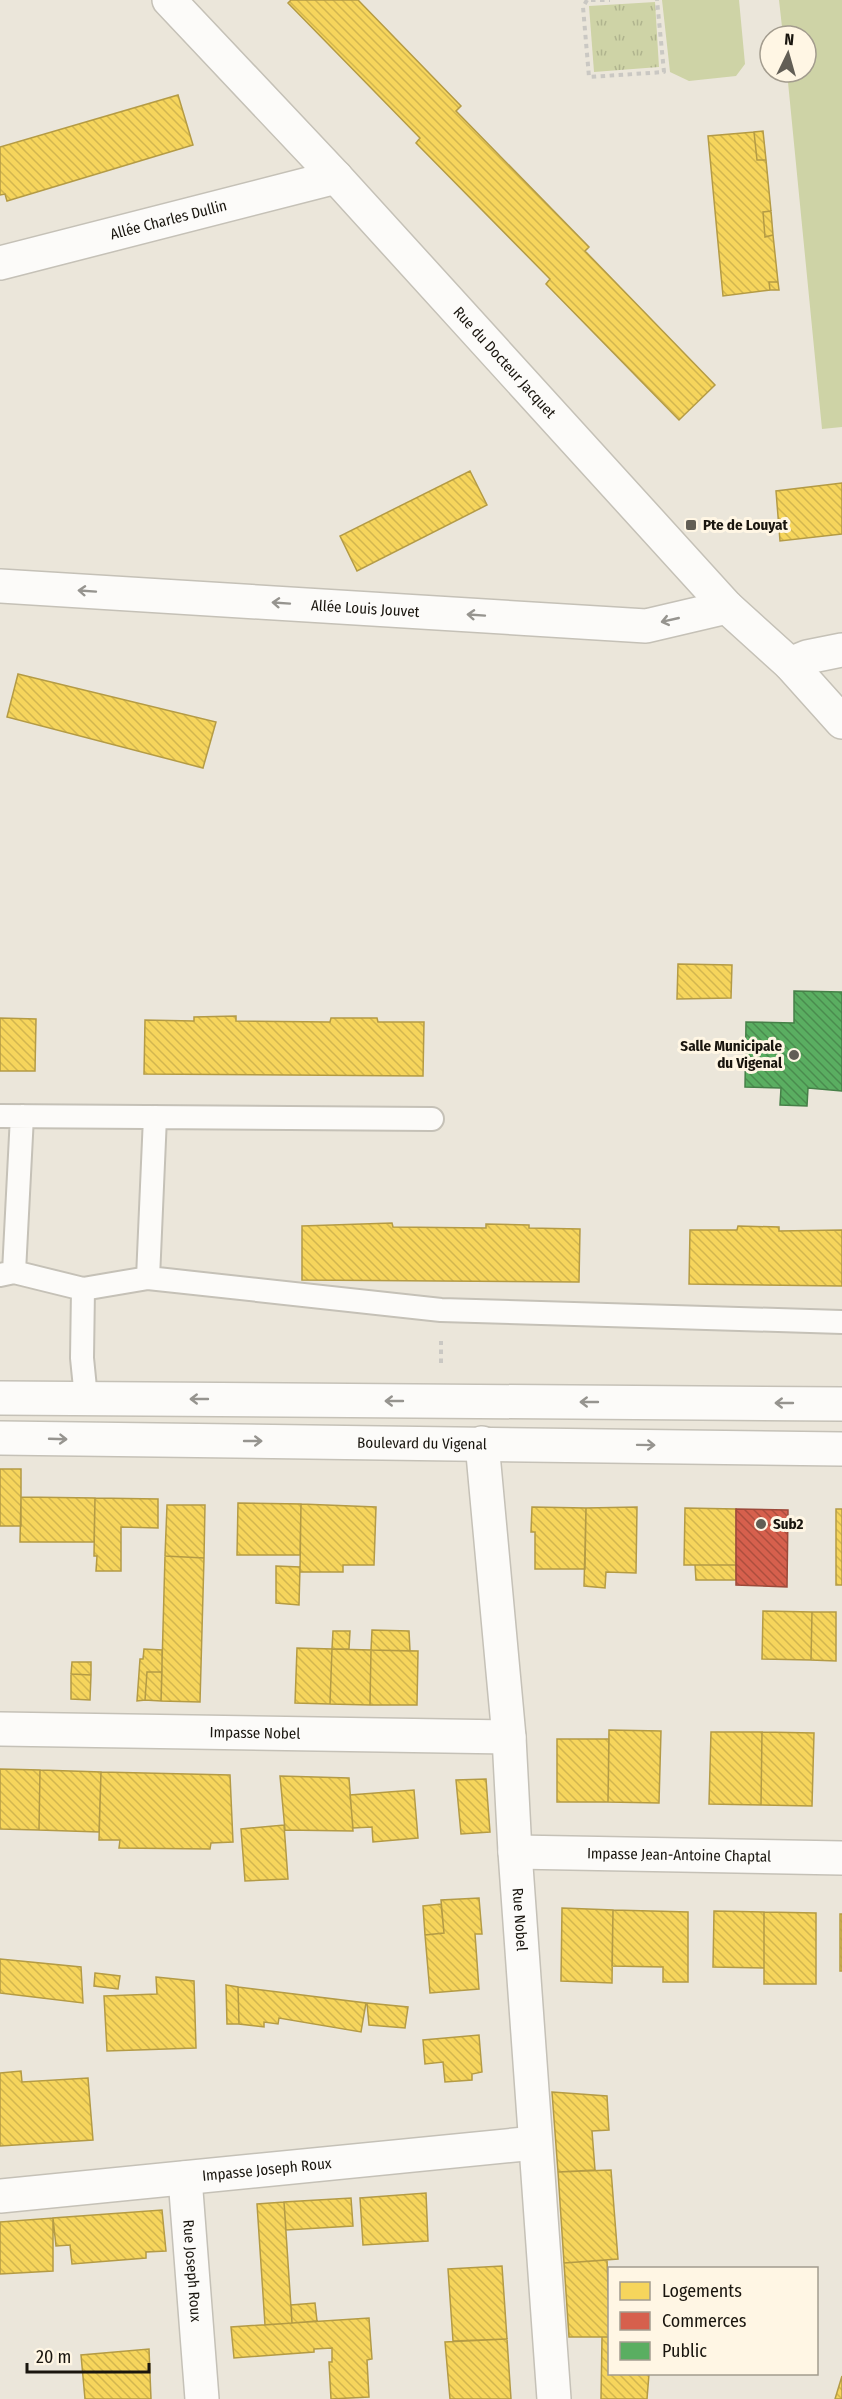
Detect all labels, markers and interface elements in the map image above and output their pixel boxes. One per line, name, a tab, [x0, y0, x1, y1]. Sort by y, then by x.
north arrow	[758, 24, 818, 84]
text: N	[784, 30, 795, 49]
street label: Allée Charles Dullin	[108, 196, 229, 243]
street label: Rue du Docteur Jacquet	[450, 303, 560, 422]
place label: Pte de Louyat	[703, 516, 789, 534]
marker: Pte de Louyat	[684, 518, 698, 532]
one-way arrow	[77, 586, 97, 597]
street label: Allée Louis Jouvet	[310, 596, 420, 621]
one-way arrow	[272, 598, 292, 609]
one-way arrow	[467, 610, 487, 621]
one-way arrow	[661, 615, 680, 627]
place label: Salle Municipale du Vigenal	[680, 1037, 783, 1072]
marker: Salle Municipale du Vigenal	[787, 1048, 801, 1062]
one-way arrow	[189, 1393, 209, 1405]
one-way arrow	[384, 1395, 404, 1407]
one-way arrow	[579, 1396, 599, 1408]
one-way arrow	[774, 1397, 794, 1409]
one-way arrow	[48, 1434, 68, 1445]
street label: Boulevard du Vigenal	[357, 1434, 487, 1453]
one-way arrow	[243, 1435, 263, 1447]
one-way arrow	[635, 1440, 655, 1451]
place label: Sub2	[773, 1515, 803, 1533]
marker: Sub2	[754, 1517, 768, 1531]
street label: Impasse Nobel	[210, 1723, 300, 1743]
street label: Impasse Jean-Antoine Chaptal	[587, 1844, 771, 1866]
street label: Rue Nobel	[509, 1887, 531, 1952]
street label: Impasse Joseph Roux	[201, 2154, 333, 2185]
street label: Rue Joseph Roux	[179, 2219, 205, 2323]
legend	[608, 2267, 818, 2375]
text: Logements	[662, 2280, 742, 2302]
text: Commerces	[662, 2310, 747, 2332]
scale bar	[27, 2336, 148, 2374]
text: Public	[662, 2340, 707, 2362]
text: 20 m	[36, 2346, 71, 2368]

